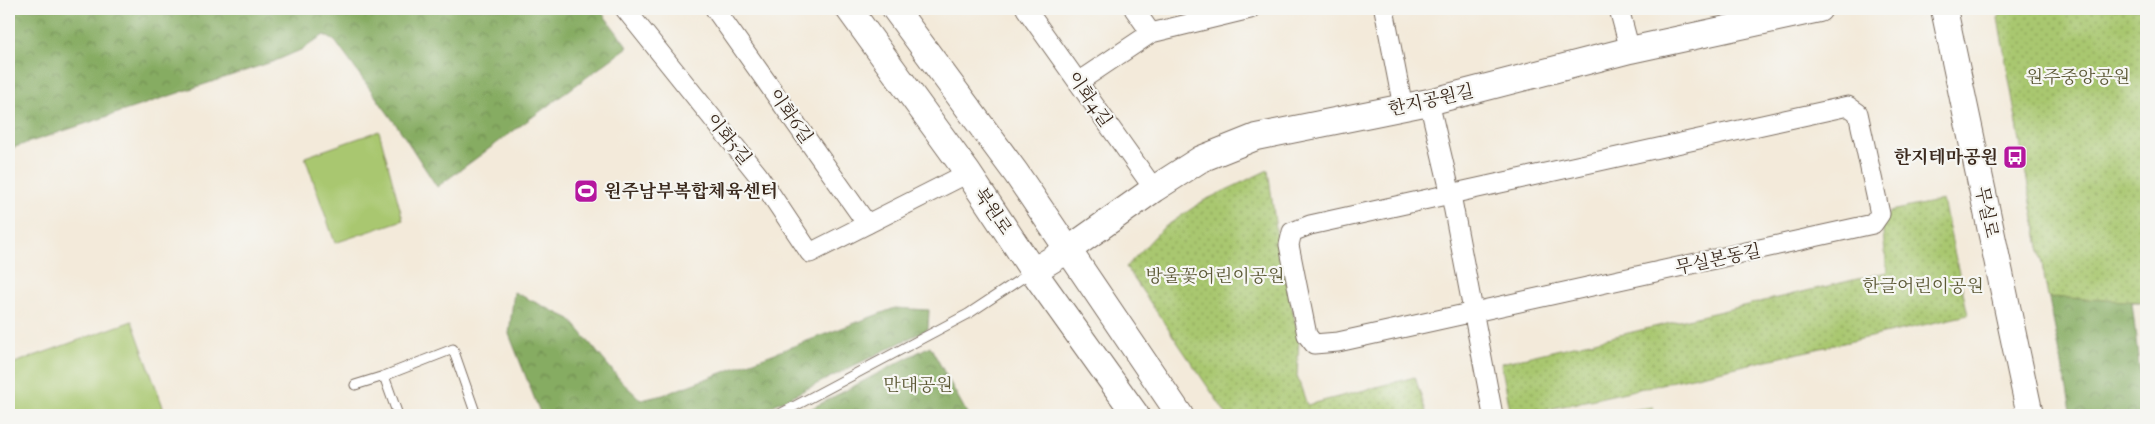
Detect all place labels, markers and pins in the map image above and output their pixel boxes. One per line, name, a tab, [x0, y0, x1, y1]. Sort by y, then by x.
bus stop icon: 한지테마공원	[2002, 144, 2028, 170]
place label: 한지테마공원	[1894, 147, 1998, 168]
sports icon: 원주남부복합체육센터	[573, 178, 599, 204]
place label: 원주남부복합체육센터	[604, 181, 778, 202]

